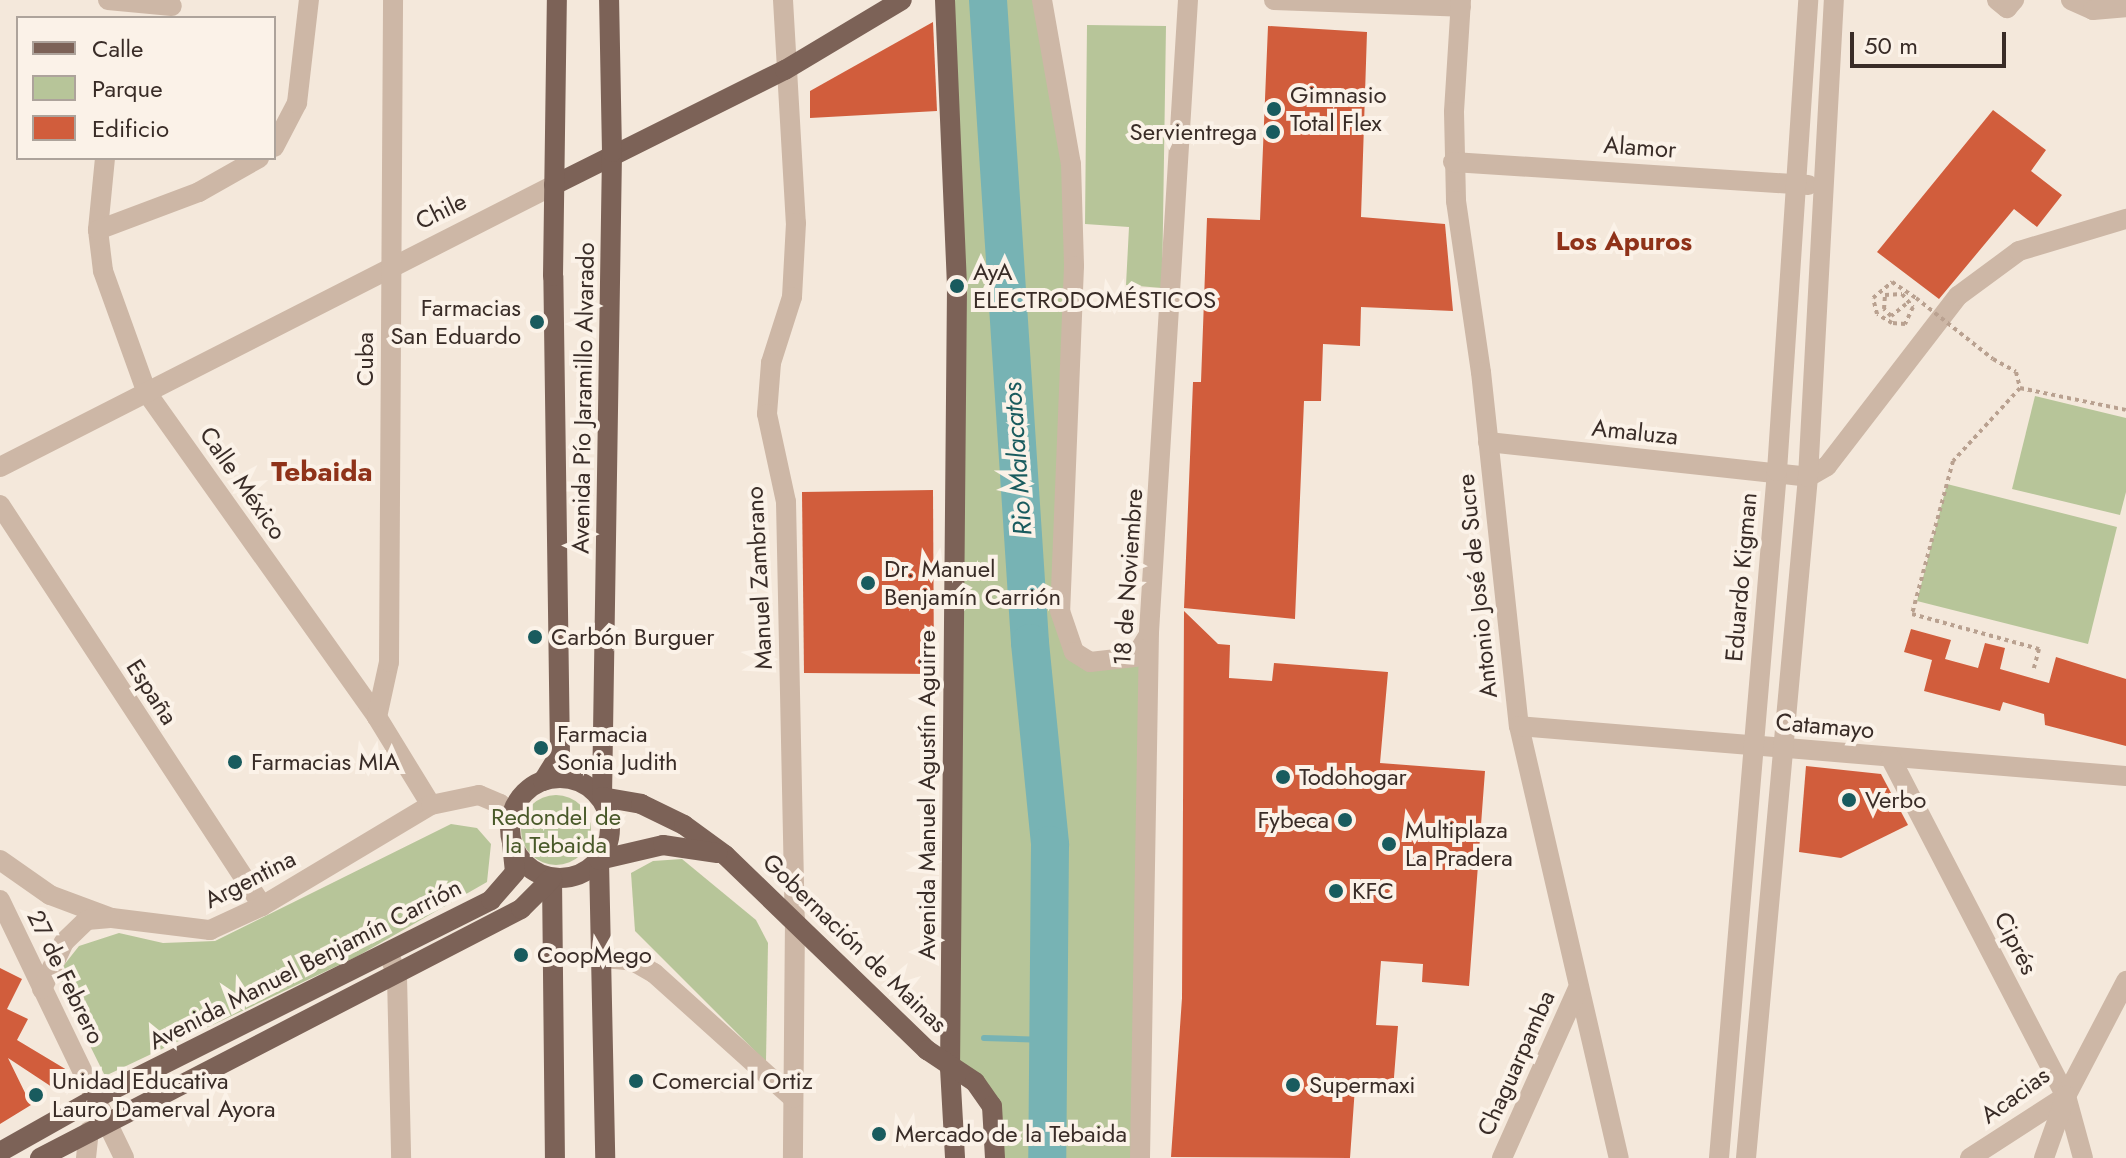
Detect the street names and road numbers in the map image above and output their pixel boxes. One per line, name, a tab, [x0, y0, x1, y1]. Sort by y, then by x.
street label: Alamor	[1603, 130, 1677, 164]
street label: Chile	[411, 186, 471, 236]
street label: Avenida Pío Jaramillo Alvarado	[566, 242, 600, 554]
street label: Cuba	[351, 332, 379, 386]
street label: Amaluza	[1590, 413, 1680, 451]
street label: Calle México	[194, 421, 292, 545]
street label: Antonio José de Sucre	[1451, 472, 1503, 700]
street label: Manuel Zambrano	[740, 485, 778, 671]
street label: 18 de Noviembre	[1107, 487, 1149, 667]
street label: Eduardo Kigman	[1719, 491, 1763, 663]
street label: Avenida Manuel Agustín Aguirre	[913, 630, 941, 960]
street label: España	[120, 654, 184, 730]
street label: Catamayo	[1775, 707, 1875, 745]
street label: Argentina	[200, 844, 300, 914]
street label: Gobernación de Mainas	[757, 848, 953, 1038]
street label: Avenida Manuel Benjamín Carrión	[144, 872, 466, 1056]
street label: 27 de Febrero	[21, 905, 111, 1049]
street label: Ciprés	[1988, 907, 2044, 979]
street label: Chaguarpamba	[1471, 986, 1561, 1140]
street label: Acacias	[1975, 1060, 2055, 1130]

